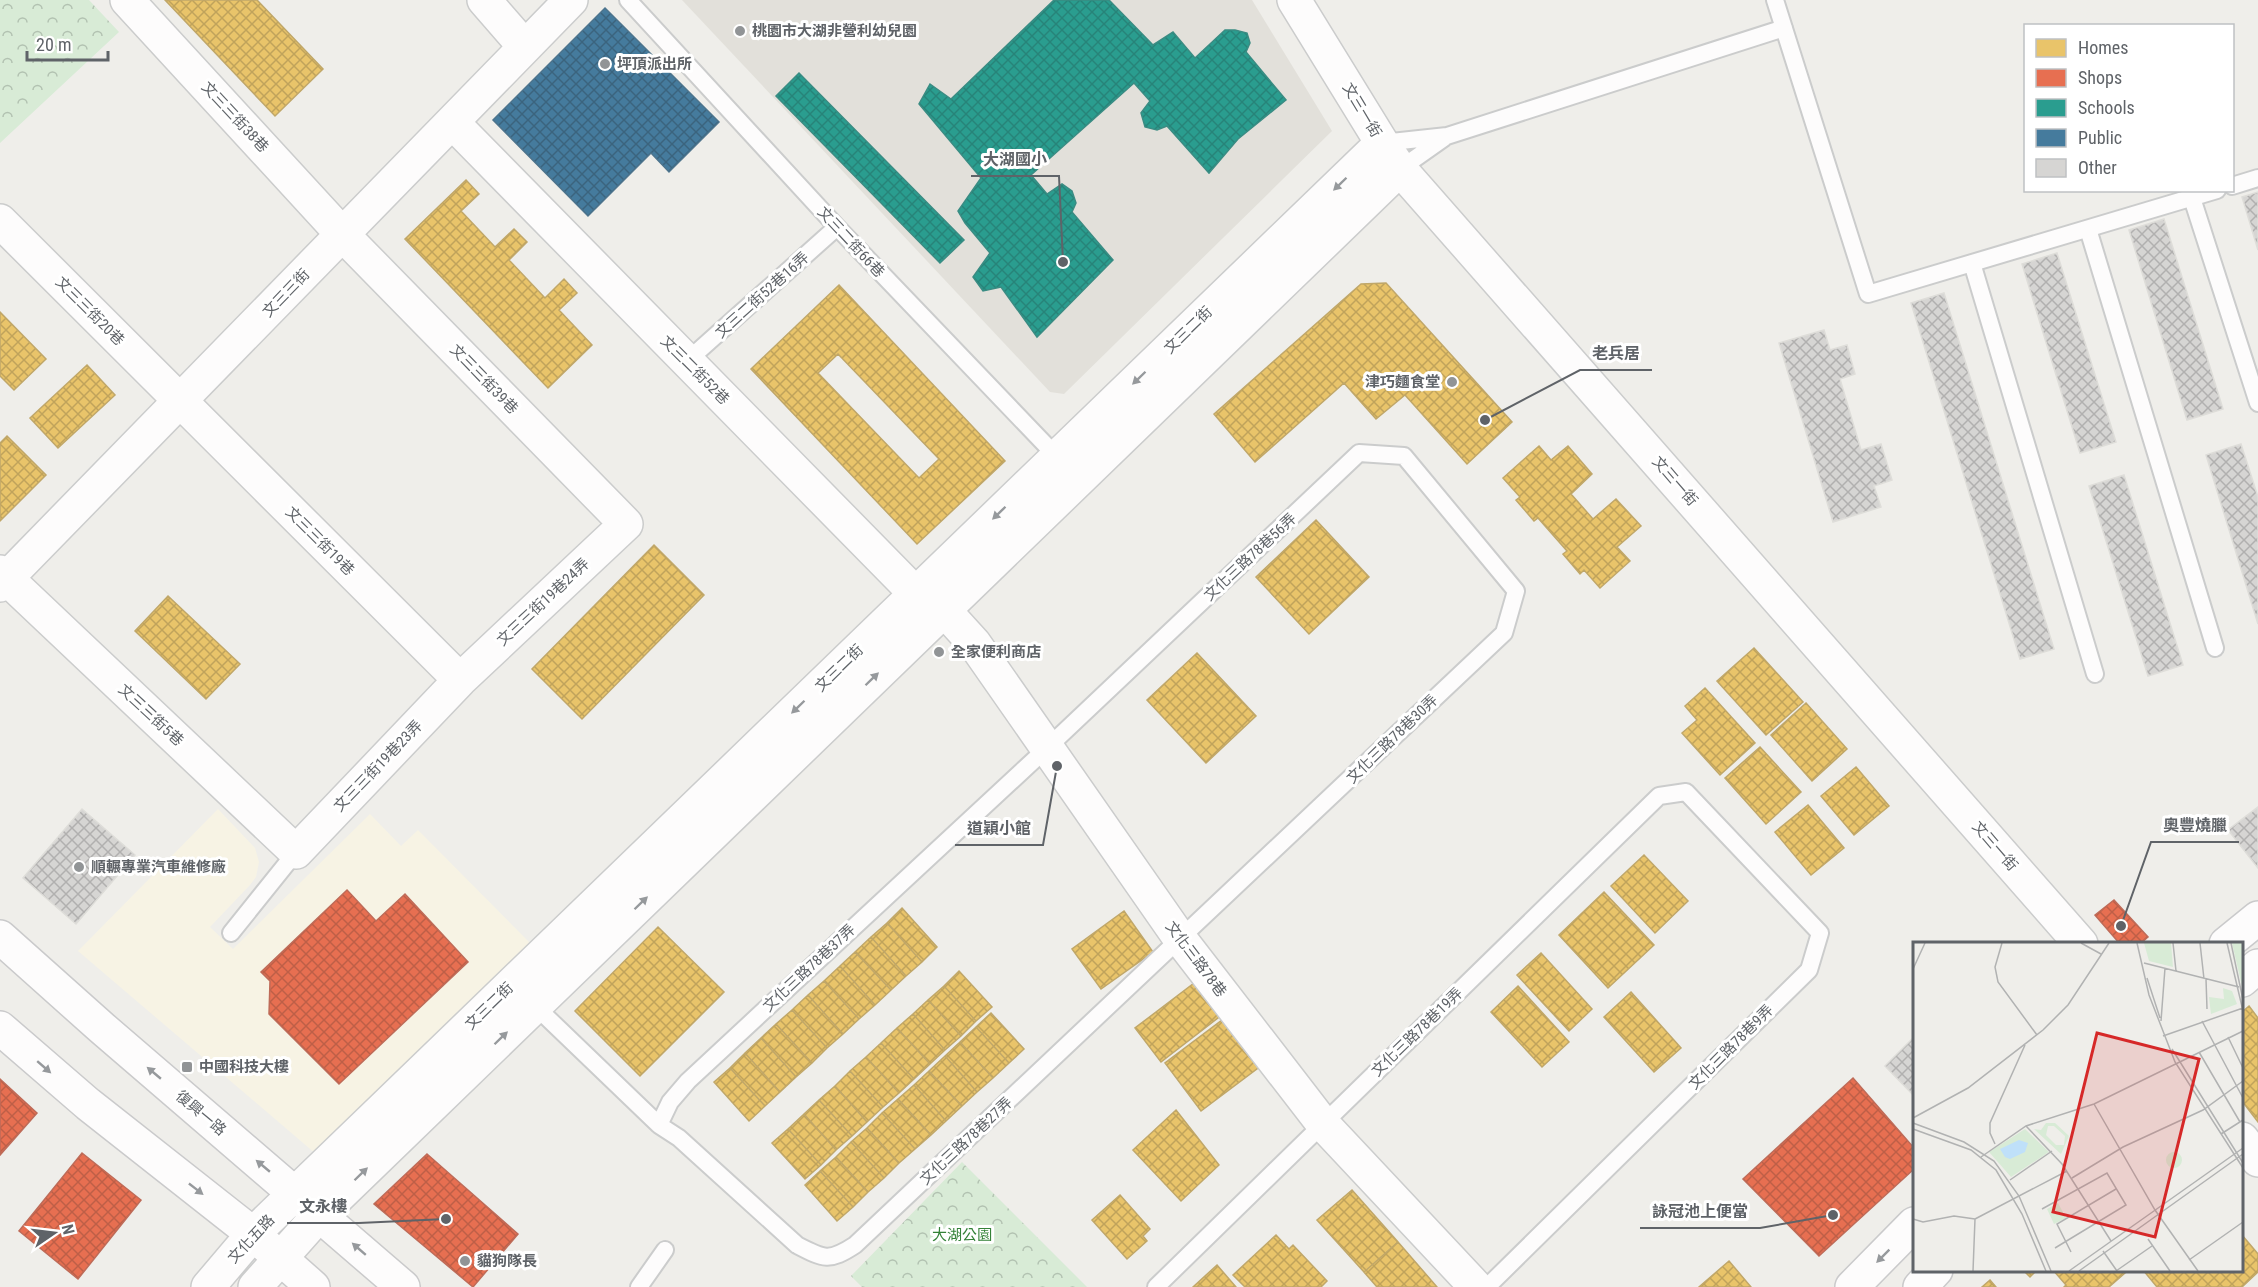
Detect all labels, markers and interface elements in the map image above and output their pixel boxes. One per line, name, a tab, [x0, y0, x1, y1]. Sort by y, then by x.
place label: 桃園市大湖非營利幼兒園	[752, 22, 917, 40]
scale bar	[27, 24, 108, 62]
marker: 桃園市大湖非營利幼兒園	[733, 24, 747, 38]
legend	[2024, 24, 2234, 192]
text: 20 m	[36, 34, 71, 55]
text: Homes	[2078, 37, 2128, 58]
place label: 坪頂派出所	[617, 55, 692, 73]
marker: 坪頂派出所	[598, 57, 612, 71]
text: Shops	[2078, 67, 2122, 88]
street label: 文三三街38巷	[198, 78, 272, 156]
street label: 文三一街	[1339, 80, 1385, 140]
text: Schools	[2078, 97, 2135, 118]
text: Public	[2078, 127, 2122, 148]
callout: 大湖國小	[971, 142, 1059, 176]
text: 大湖國小	[983, 150, 1047, 169]
text: Other	[2078, 157, 2117, 178]
one-way arrow	[1332, 177, 1347, 191]
street label: 文三二街66巷	[814, 203, 888, 281]
street label: 文三二街52巷16弄	[712, 248, 812, 342]
street label: 文三三街	[259, 265, 313, 321]
street label: 文三三街20巷	[52, 273, 128, 349]
street label: 文三二街	[1160, 303, 1216, 357]
street label: 文三二街52巷	[657, 332, 733, 408]
callout: 老兵居	[1580, 336, 1652, 370]
street label: 文三三街39巷	[446, 340, 522, 418]
text: 老兵居	[1592, 344, 1640, 363]
one-way arrow	[1132, 371, 1147, 385]
place label: 津巧麵食堂	[1365, 373, 1440, 391]
marker: 津巧麵食堂	[1445, 375, 1459, 389]
street label: 文三一街	[1649, 452, 1701, 510]
street label: 文三三街19巷	[282, 503, 358, 579]
one-way arrow	[992, 506, 1006, 520]
street label: 文化三路78巷56弄	[1200, 510, 1300, 604]
street label: 文三三街19巷24弄	[493, 555, 593, 649]
street label: 文三二街	[811, 641, 867, 695]
place label: 全家便利商店	[951, 643, 1041, 661]
marker: 全家便利商店	[932, 645, 946, 659]
one-way arrow	[864, 673, 878, 687]
street label: 文三三街5巷	[115, 680, 187, 750]
street label: 文化三路78巷30弄	[1343, 691, 1441, 787]
one-way arrow	[792, 700, 806, 714]
street label: 文三三街19巷23弄	[330, 717, 426, 815]
callout: 奧豐燒臘	[2151, 808, 2239, 842]
callout: 道穎小館	[955, 811, 1043, 845]
text: 奧豐燒臘	[2163, 816, 2227, 835]
street label: 文三一街	[1969, 817, 2021, 875]
text: 道穎小館	[967, 819, 1031, 838]
place label: 順輾專業汽車維修廠	[91, 858, 226, 876]
marker: 順輾專業汽車維修廠	[72, 860, 86, 874]
one-way arrow	[634, 896, 648, 910]
street label: 文化三路78巷	[1162, 918, 1230, 1000]
street label: 文化三路78巷37弄	[759, 921, 859, 1015]
inset map	[1913, 942, 2243, 1272]
street label: 文三二街	[461, 979, 517, 1033]
street label: 文化三路78巷19弄	[1368, 984, 1466, 1080]
street label: 文化三路78巷9弄	[1685, 1001, 1777, 1093]
one-way arrow	[494, 1032, 508, 1046]
place label: 中國科技大樓	[199, 1058, 289, 1076]
one-way arrow	[36, 1060, 52, 1073]
marker: 中國科技大樓	[180, 1060, 194, 1074]
one-way arrow	[147, 1067, 162, 1080]
street label: 復興一路	[172, 1087, 230, 1139]
street label: 文化三路78巷27弄	[916, 1094, 1016, 1188]
one-way arrow	[255, 1159, 271, 1172]
one-way arrow	[353, 1167, 368, 1181]
one-way arrow	[188, 1183, 204, 1196]
callout: 文永樓	[287, 1189, 359, 1223]
callout: 詠冠池上便當	[1640, 1194, 1760, 1228]
text: 文永樓	[299, 1197, 347, 1216]
text: 詠冠池上便當	[1652, 1202, 1748, 1221]
north arrow	[24, 1203, 84, 1263]
street label: 文化五路	[224, 1211, 278, 1267]
text: N	[58, 1222, 78, 1237]
park label: 大湖公園	[932, 1226, 992, 1244]
one-way arrow	[352, 1243, 367, 1256]
one-way arrow	[1877, 1248, 1891, 1262]
place label: 貓狗隊長	[477, 1252, 537, 1270]
marker: 貓狗隊長	[458, 1254, 472, 1268]

